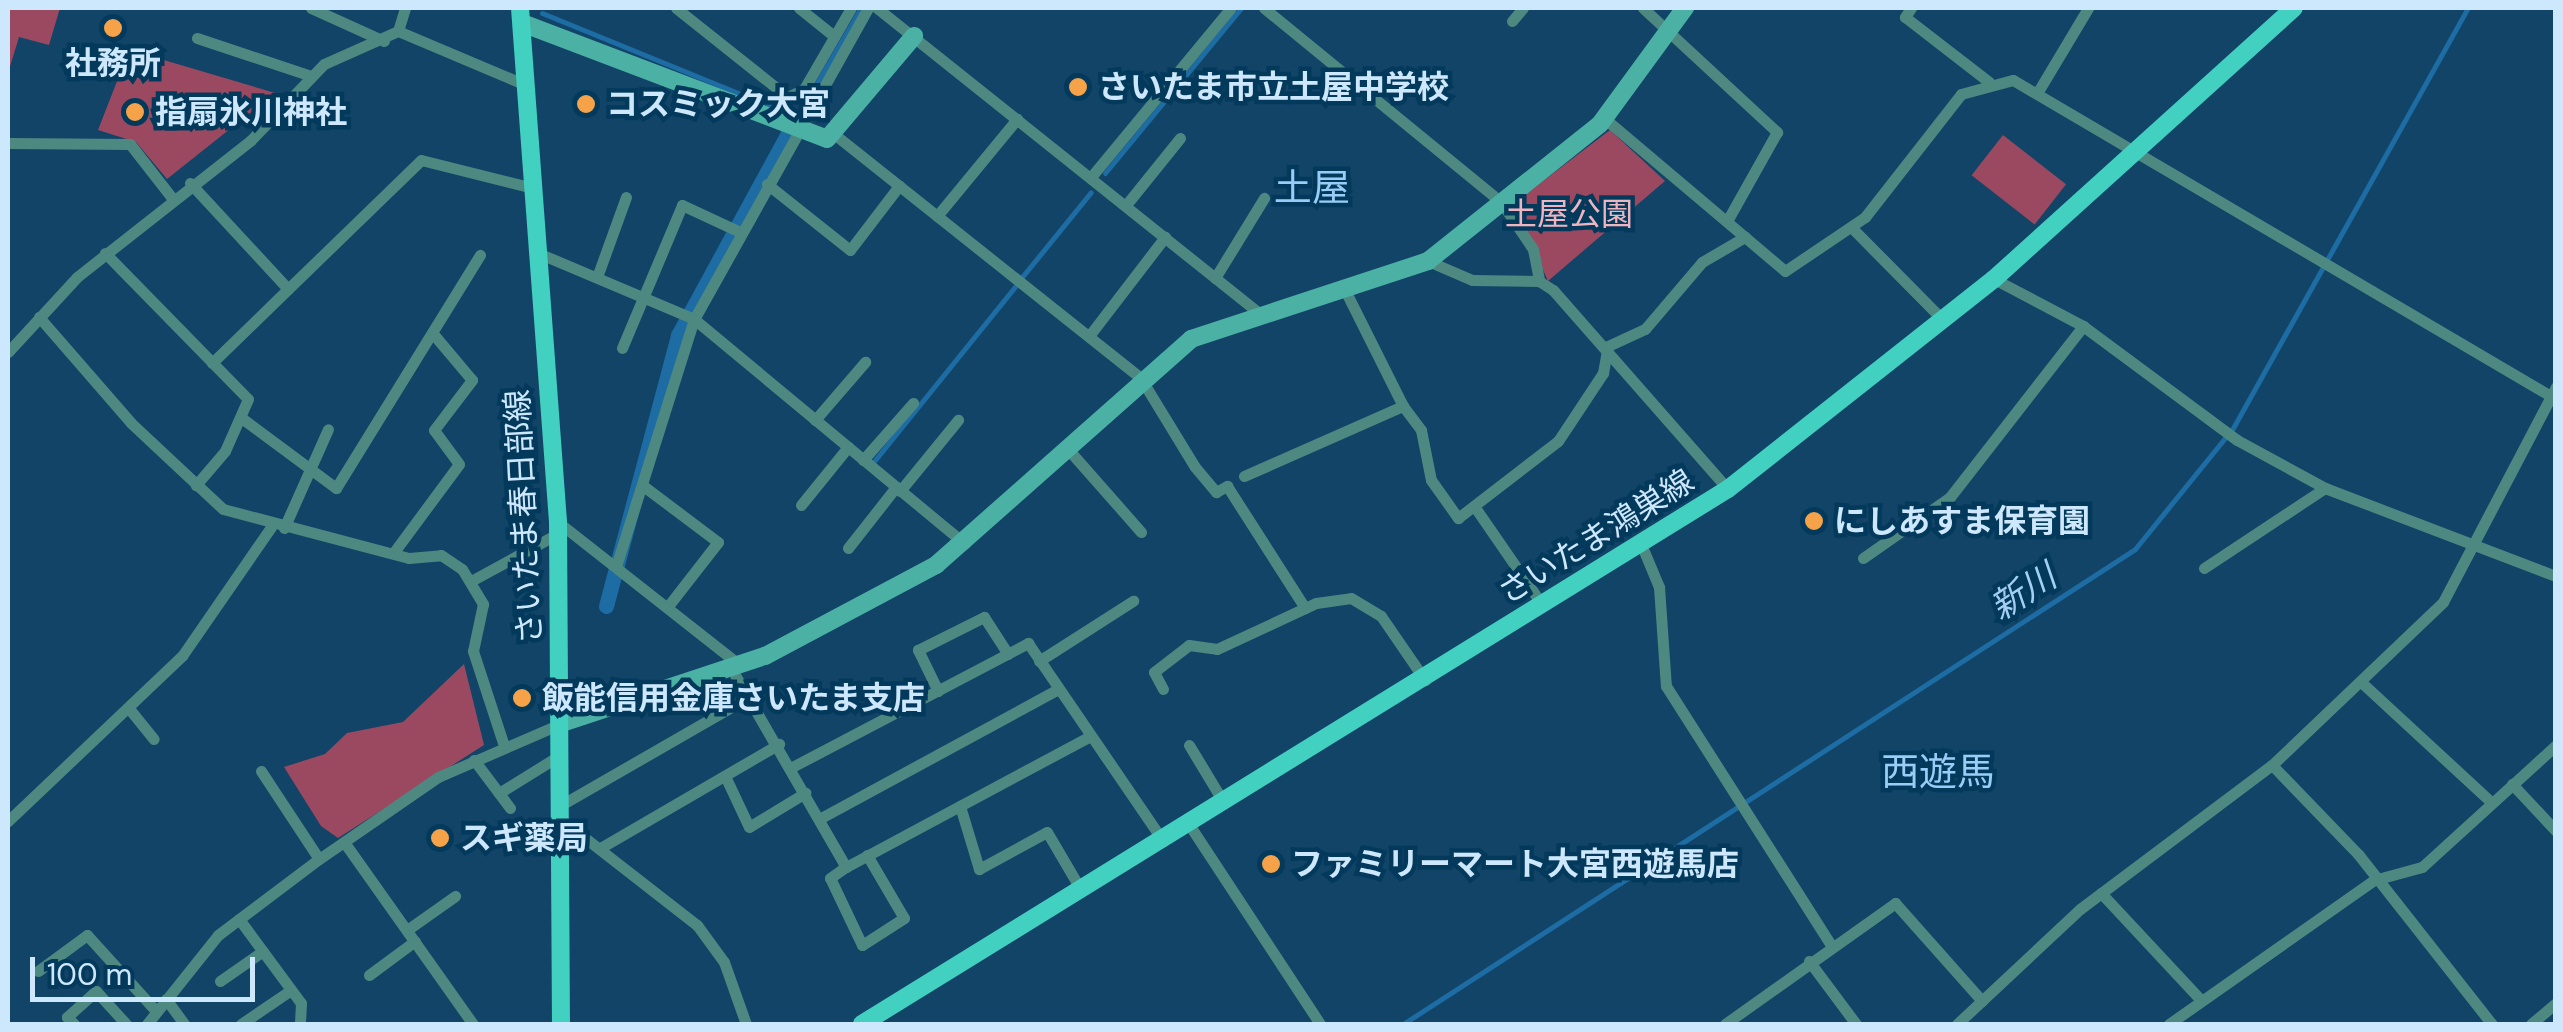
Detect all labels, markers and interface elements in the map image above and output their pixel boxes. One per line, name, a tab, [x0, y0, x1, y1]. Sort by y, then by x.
marker: 社務所	[102, 17, 124, 39]
place label: 社務所	[65, 44, 161, 82]
place label: さいたま市立土屋中学校	[1098, 68, 1450, 106]
marker: さいたま市立土屋中学校	[1067, 76, 1089, 98]
place label: コスミック大宮	[606, 85, 830, 123]
place label: 指扇氷川神社	[155, 93, 347, 131]
marker: コスミック大宮	[575, 93, 597, 115]
marker: 指扇氷川神社	[124, 101, 146, 123]
district label: 土屋	[1274, 166, 1350, 212]
park label: 土屋公園	[1505, 195, 1633, 233]
street label: さいたま春日部線	[498, 388, 550, 646]
street label: さいたま鴻巣線	[1491, 461, 1701, 613]
place label: にしあすま保育園	[1834, 502, 2090, 540]
marker: にしあすま保育園	[1803, 510, 1825, 532]
water label: 新川	[1982, 555, 2064, 629]
place label: 飯能信用金庫さいたま支店	[542, 679, 926, 717]
marker: 飯能信用金庫さいたま支店	[511, 687, 533, 709]
district label: 西遊馬	[1881, 750, 1995, 796]
place label: スギ薬局	[460, 819, 588, 857]
marker: スギ薬局	[429, 827, 451, 849]
place label: ファミリーマート大宮西遊馬店	[1291, 845, 1739, 883]
marker: ファミリーマート大宮西遊馬店	[1260, 853, 1282, 875]
scale bar	[35, 937, 260, 999]
text: 100 m	[47, 955, 132, 994]

